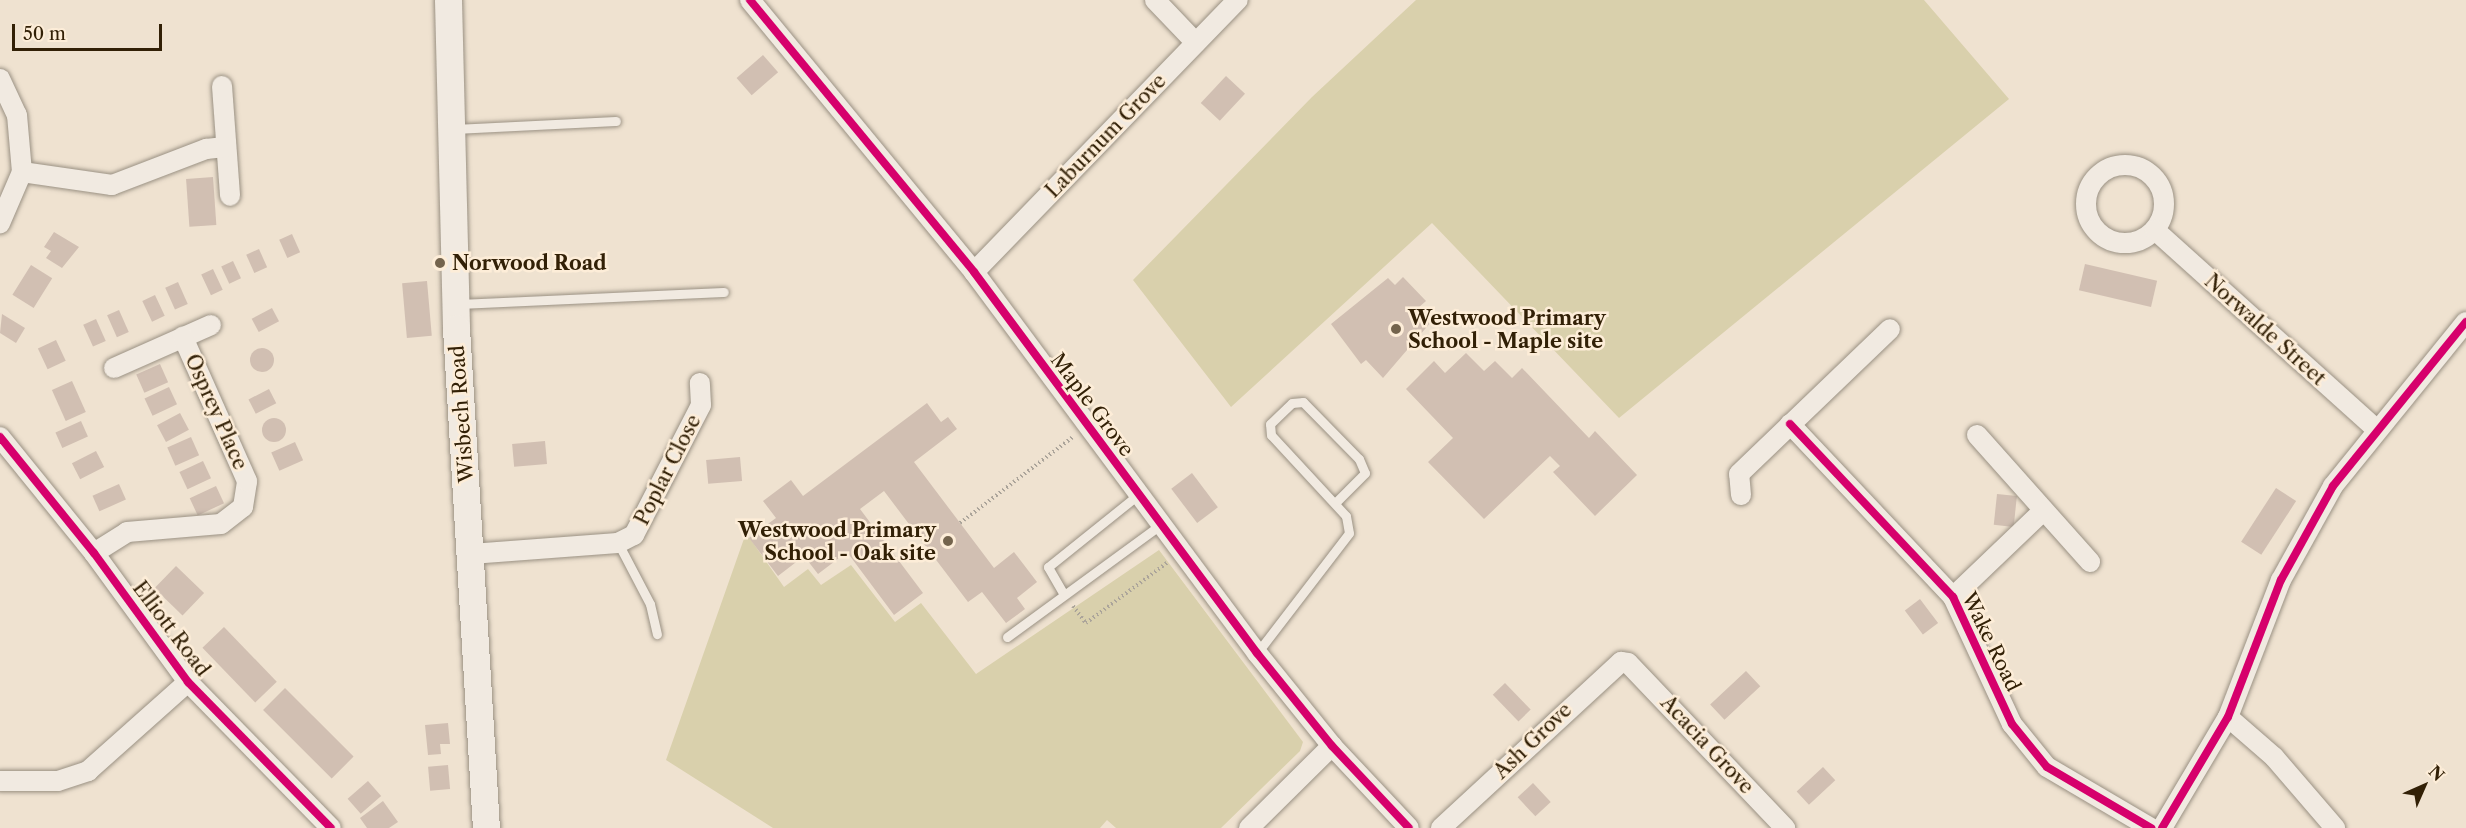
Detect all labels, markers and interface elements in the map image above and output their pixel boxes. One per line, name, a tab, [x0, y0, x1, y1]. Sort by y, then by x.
scale bar	[15, 12, 165, 50]
text: 50 m	[23, 23, 66, 45]
street label: Laburnum Grove	[1041, 69, 1171, 203]
place label: Norwood Road	[452, 251, 607, 275]
marker: Norwood Road	[433, 256, 447, 270]
street label: Norwalde Street	[2200, 269, 2330, 391]
place label: Westwood Primary School - Maple site	[1408, 306, 1606, 353]
marker: Westwood Primary School - Maple site	[1389, 322, 1403, 336]
street label: Wisbech Road	[445, 344, 479, 484]
street label: Maple Grove	[1045, 349, 1139, 461]
street label: Osprey Place	[180, 350, 252, 474]
street label: Poplar Close	[630, 411, 706, 529]
place label: Westwood Primary School - Oak site	[738, 518, 936, 565]
marker: Westwood Primary School - Oak site	[941, 534, 955, 548]
street label: Elliott Road	[127, 577, 215, 681]
street label: Wake Road	[1957, 588, 2025, 696]
street label: Acacia Grove	[1655, 691, 1759, 799]
street label: Ash Grove	[1489, 698, 1577, 784]
north arrow	[2394, 756, 2454, 816]
text: N	[2425, 761, 2449, 785]

